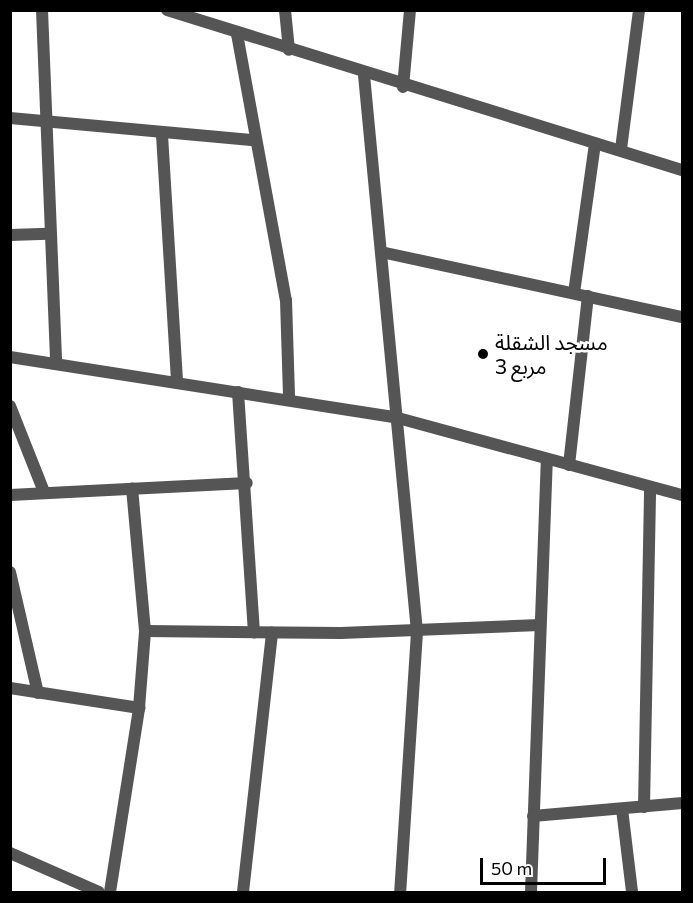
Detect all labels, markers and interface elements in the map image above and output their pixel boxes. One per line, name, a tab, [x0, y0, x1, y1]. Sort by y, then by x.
place label: مسجد الشقلة مربع 3	[495, 329, 608, 379]
marker: مسجد الشقلة مربع 3	[476, 347, 490, 361]
scale bar	[483, 846, 609, 884]
text: 50 m	[491, 857, 532, 879]

